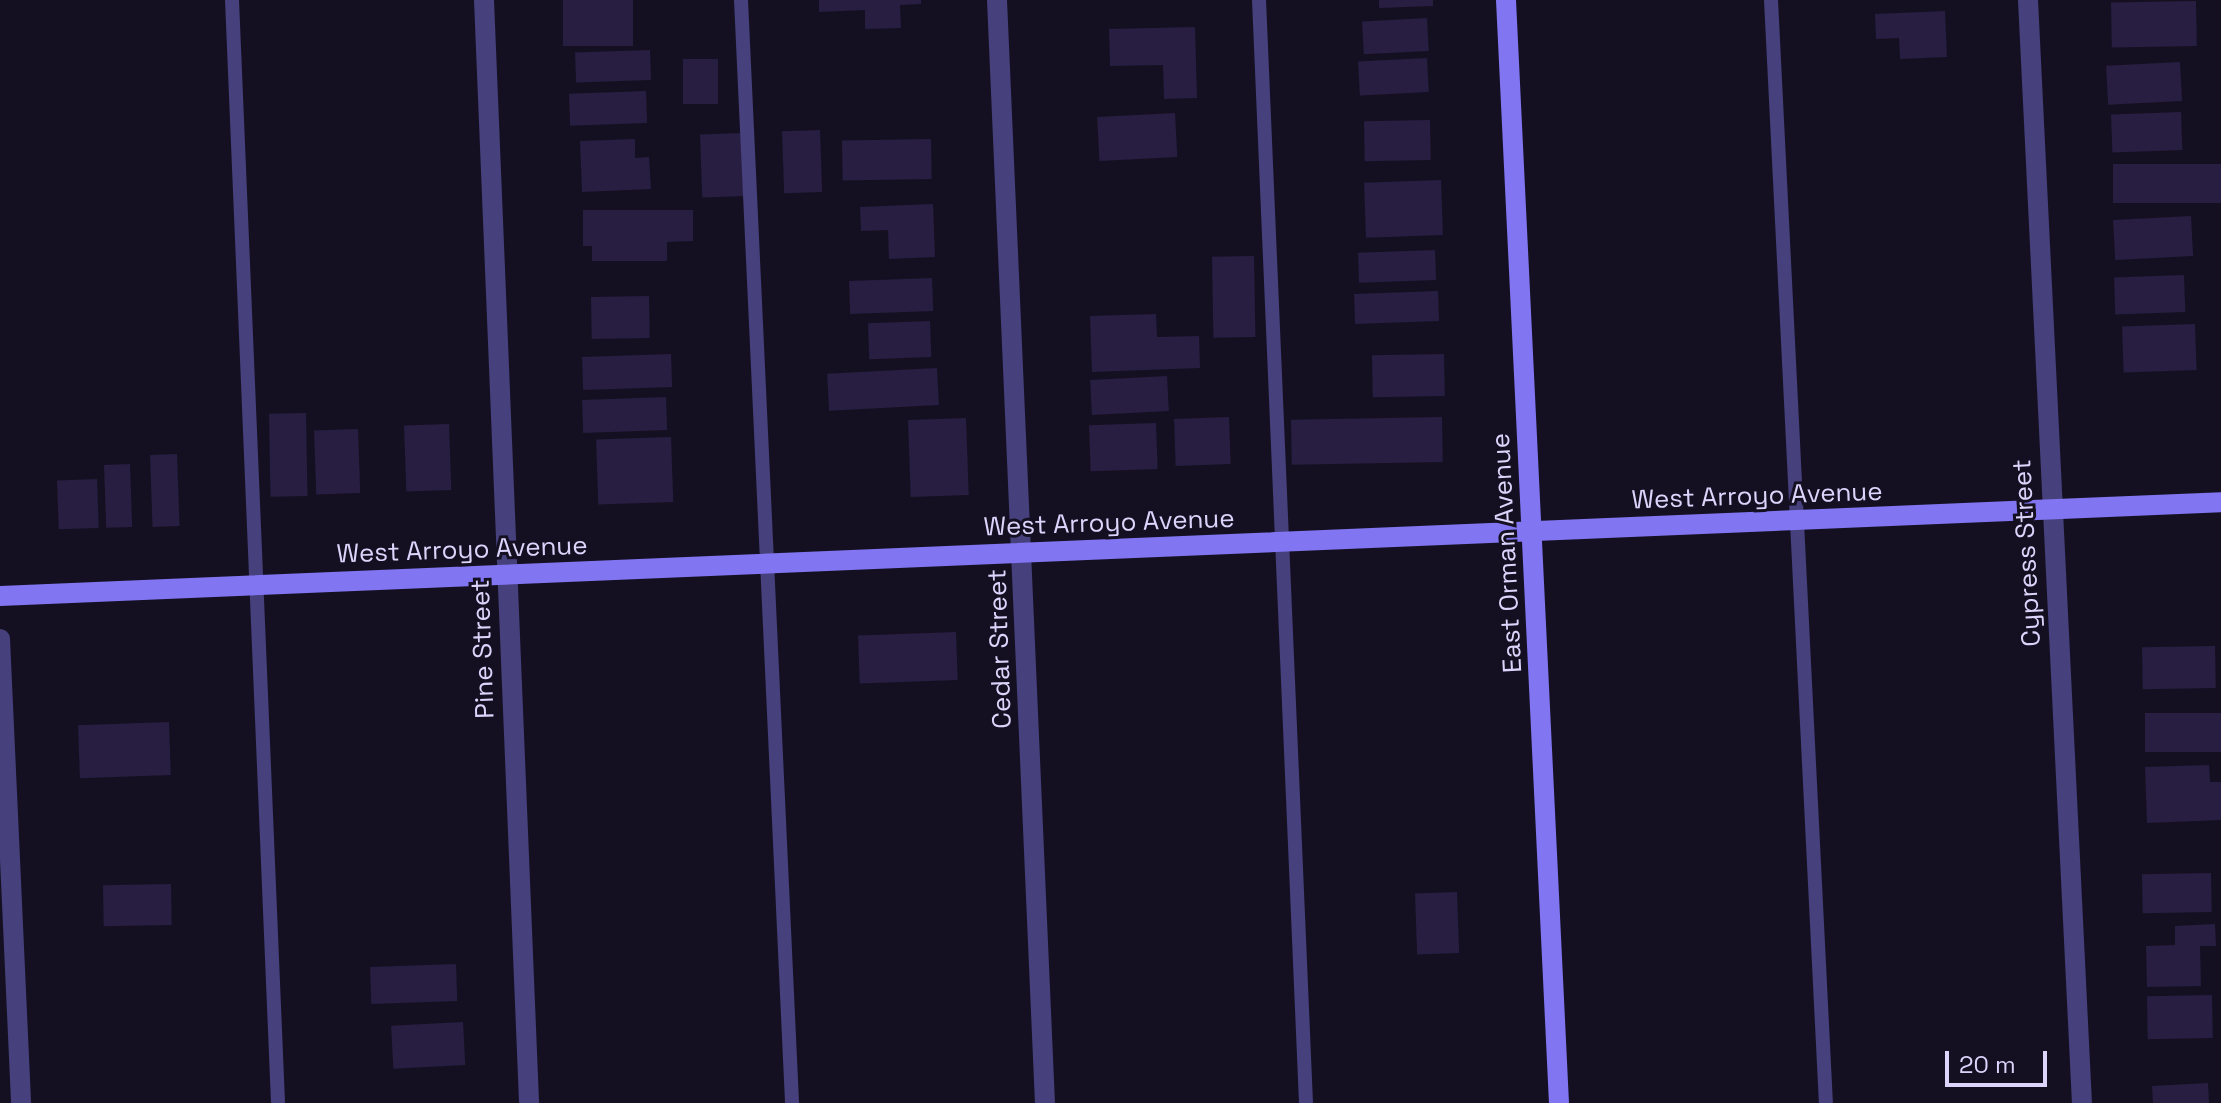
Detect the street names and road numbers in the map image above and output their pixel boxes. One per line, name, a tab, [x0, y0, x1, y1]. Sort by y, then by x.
street label: East Orman Avenue	[1485, 432, 1529, 674]
street label: Cypress Street	[2007, 458, 2047, 648]
street label: West Arroyo Avenue	[1631, 476, 1883, 516]
street label: West Arroyo Avenue	[983, 503, 1235, 543]
street label: West Arroyo Avenue	[336, 530, 588, 570]
street label: Cedar Street	[982, 569, 1018, 729]
street label: Pine Street	[465, 579, 501, 719]

